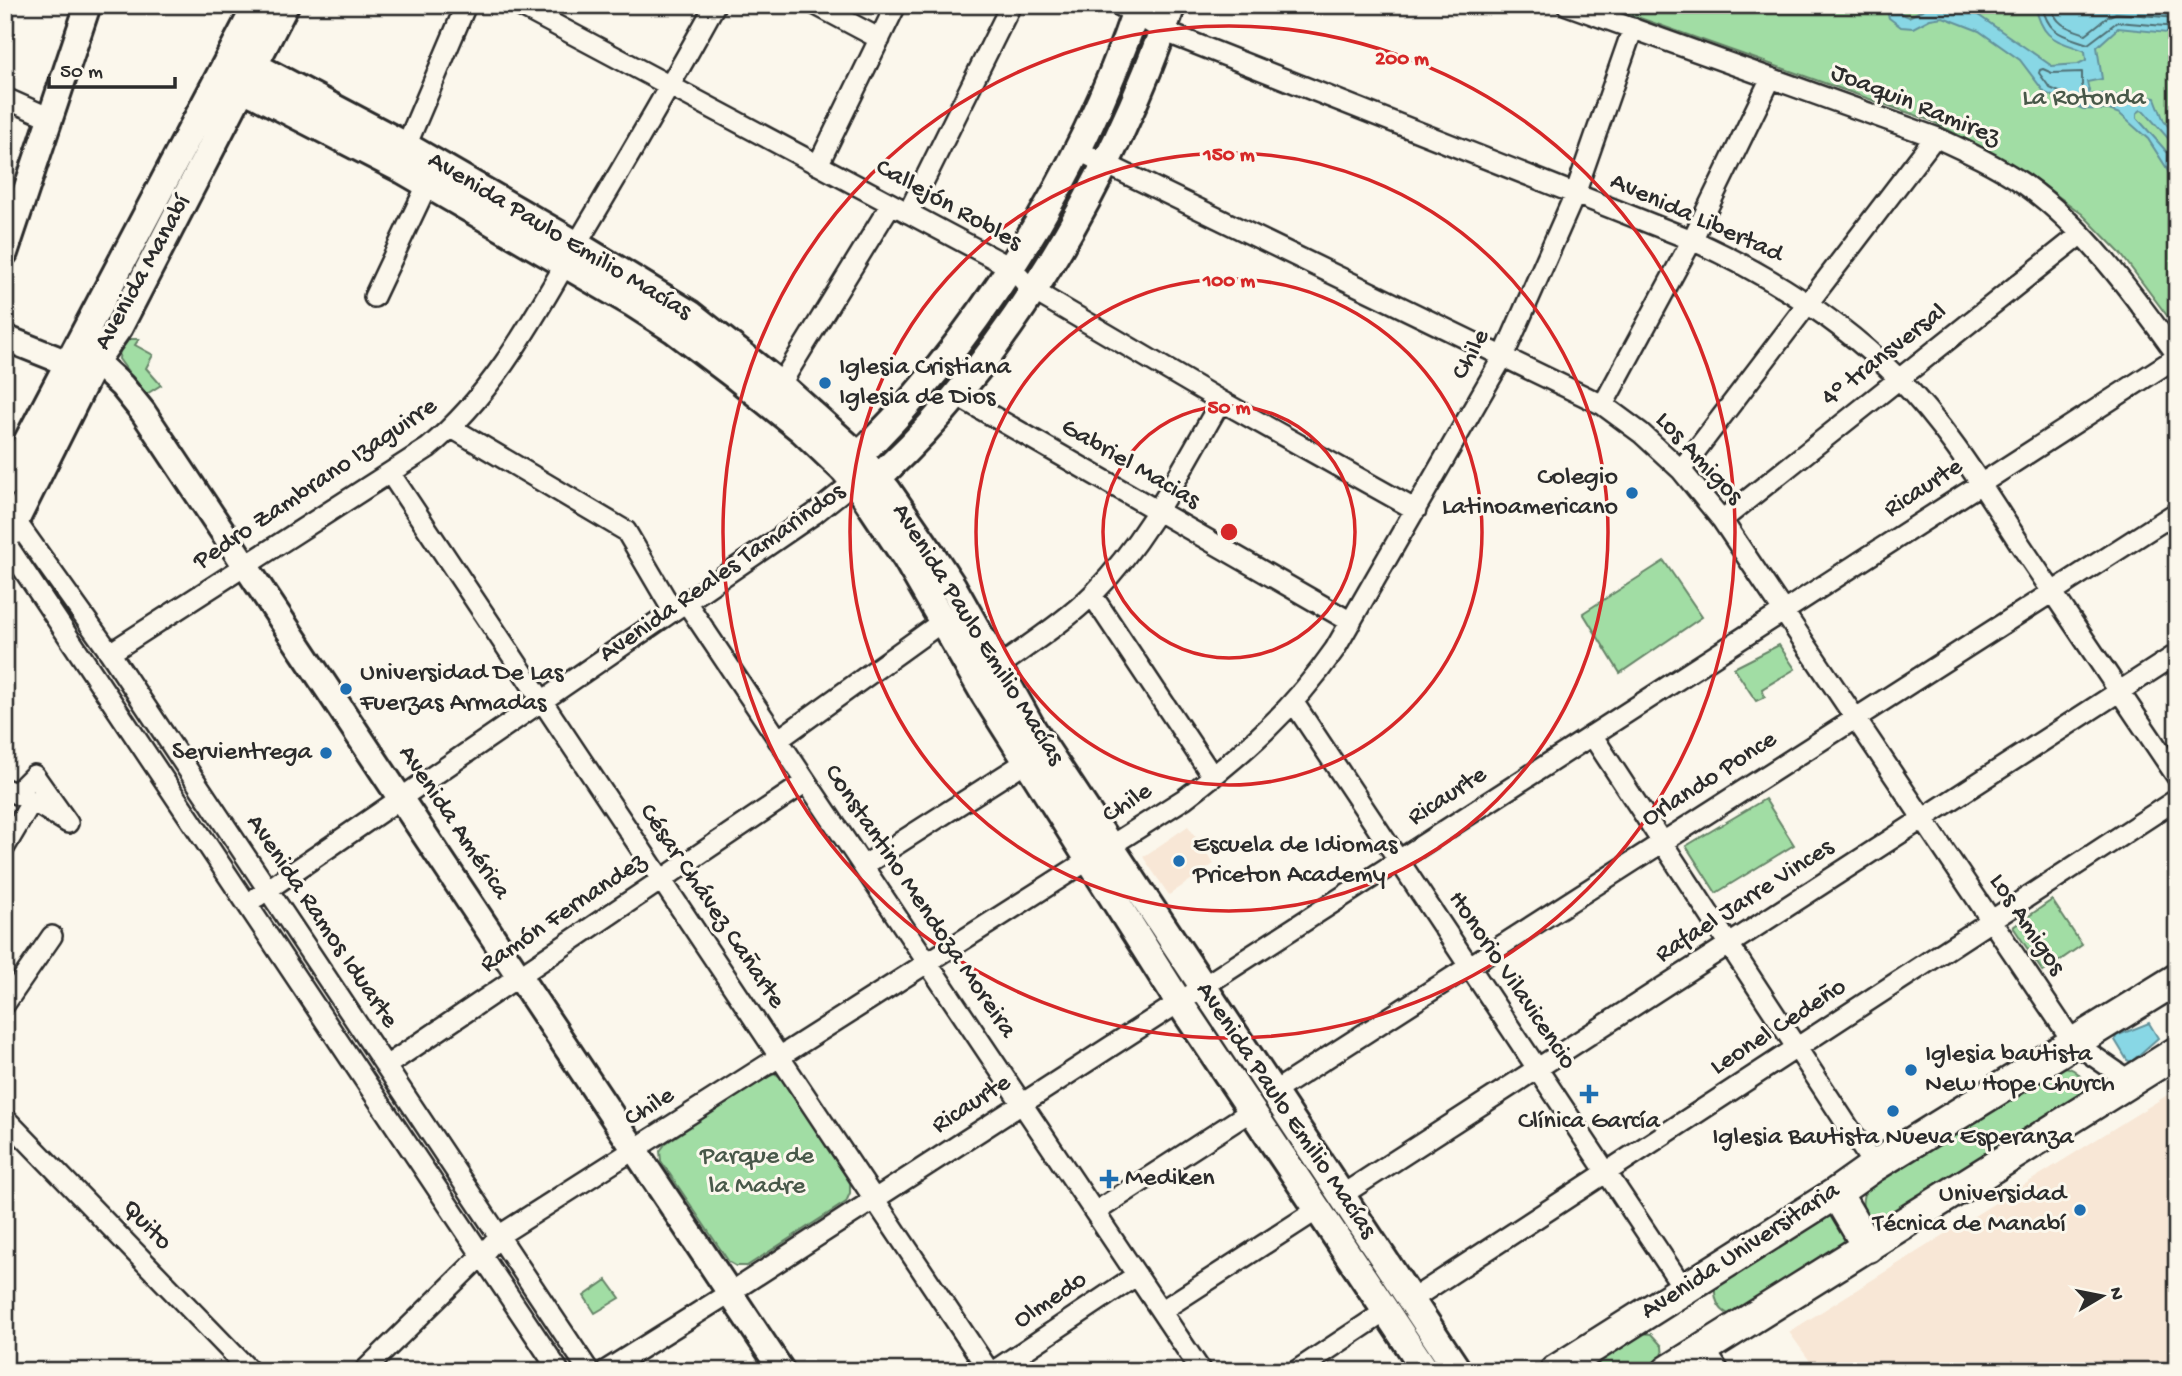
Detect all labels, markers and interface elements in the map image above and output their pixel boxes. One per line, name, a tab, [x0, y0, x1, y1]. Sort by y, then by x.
scale bar	[49, 46, 175, 90]
text: 200 m	[1375, 48, 1429, 73]
street label: Joaquin Ramirez	[1826, 58, 2006, 155]
text: 50 m	[60, 61, 103, 86]
park label: La Rotonda	[2022, 84, 2147, 115]
text: 150 m	[1202, 144, 1255, 169]
street label: Avenida Paulo Emilio Macías	[421, 146, 698, 329]
street label: Callejón Robles	[869, 153, 1028, 260]
street label: Avenida Libertad	[1605, 167, 1789, 272]
street label: Avenida Manabí	[89, 189, 200, 356]
text: 100 m	[1202, 270, 1255, 295]
street label: 4° transversal	[1816, 298, 1954, 414]
street label: Chile	[1446, 324, 1498, 386]
place label: Iglesia Cristiana Iglesia de Dios	[839, 353, 1013, 414]
marker: Iglesia Cristiana Iglesia de Dios	[817, 375, 833, 391]
street label: Pedro Zambrano Izaguirre	[187, 391, 444, 579]
text: 50 m	[1208, 397, 1251, 422]
street label: Los Amigos	[1647, 406, 1750, 513]
street label: Gabriel Macias	[1055, 413, 1206, 518]
street label: Ricaurte	[1879, 452, 1970, 526]
place label: Colegio Latinoamericano	[1442, 463, 1618, 524]
street label: Avenida Reales Tamarindos	[594, 476, 853, 671]
marker: Colegio Latinoamericano	[1624, 485, 1640, 501]
street label: Avenida Paulo Emilio Macías	[884, 498, 1071, 773]
centre of rings	[1217, 520, 1241, 544]
place label: Universidad De Las Fuerzas Armadas	[359, 659, 565, 720]
marker: Universidad De Las Fuerzas Armadas	[338, 681, 354, 697]
street label: Orlando Ponce	[1637, 725, 1784, 835]
place label: Servientrega	[172, 738, 314, 769]
street label: Avenida América	[390, 740, 517, 907]
marker: Servientrega	[318, 745, 334, 761]
street label: Constantino Mendoza Moreira	[816, 759, 1023, 1046]
street label: Ricaurte	[1403, 760, 1494, 834]
street label: Chile	[1097, 776, 1159, 831]
street label: César Chávez Cañarte	[631, 799, 791, 1016]
street label: Avenida Ramos Iduarte	[238, 809, 404, 1035]
place label: Escuela de Idiomas Priceton Academy	[1192, 831, 1399, 892]
street label: Rafael Jarre Vinces	[1650, 832, 1841, 971]
street label: Ramón Fernandez	[475, 846, 654, 981]
marker: Escuela de Idiomas Priceton Academy	[1171, 853, 1187, 869]
street label: Los Amigos	[1981, 868, 2072, 983]
street label: Honorio Vilavicencio	[1440, 886, 1582, 1076]
street label: Leonel Cedeño	[1705, 972, 1853, 1084]
street label: Avenida Paulo Emilio Macías	[1188, 977, 1383, 1246]
place label: Iglesia bautista New Hope Church	[1925, 1040, 2115, 1101]
marker: Iglesia bautista New Hope Church	[1903, 1062, 1919, 1078]
street label: Ricaurte	[927, 1068, 1018, 1142]
street label: Chile	[619, 1081, 681, 1135]
marker: Clínica García	[1579, 1084, 1599, 1104]
marker: Iglesia Bautista Nueva Esperanza	[1885, 1103, 1901, 1119]
place label: Clínica García	[1518, 1107, 1661, 1138]
place label: Iglesia Bautista Nueva Esperanza	[1712, 1123, 2075, 1154]
park label: Parque de la Madre	[699, 1142, 815, 1203]
place label: Mediken	[1125, 1164, 1215, 1195]
marker: Mediken	[1099, 1169, 1119, 1189]
street label: Avenida Universitaria	[1636, 1175, 1847, 1328]
place label: Universidad Técnica de Manabí	[1871, 1180, 2068, 1241]
street label: Quito	[114, 1194, 178, 1258]
marker: Universidad Técnica de Manabí	[2072, 1202, 2088, 1218]
north arrow	[2066, 1260, 2136, 1330]
street label: Olmedo	[1008, 1265, 1094, 1337]
text: N	[2103, 1286, 2128, 1302]

